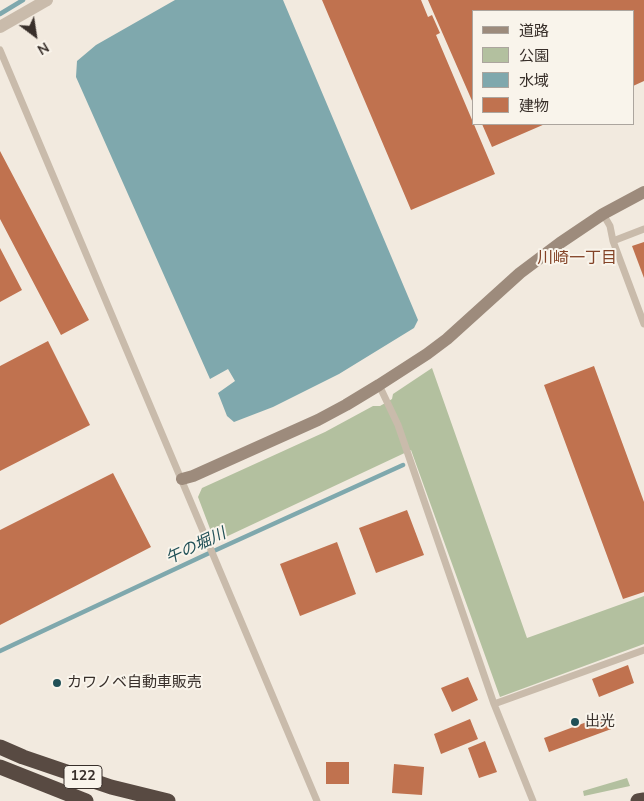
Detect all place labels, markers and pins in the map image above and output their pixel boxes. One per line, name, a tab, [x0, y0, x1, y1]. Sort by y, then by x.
place label: カワノベ自動車販売	[67, 674, 202, 692]
marker: カワノベ自動車販売	[51, 677, 63, 689]
place label: 出光	[585, 713, 615, 731]
marker: 出光	[569, 716, 581, 728]

